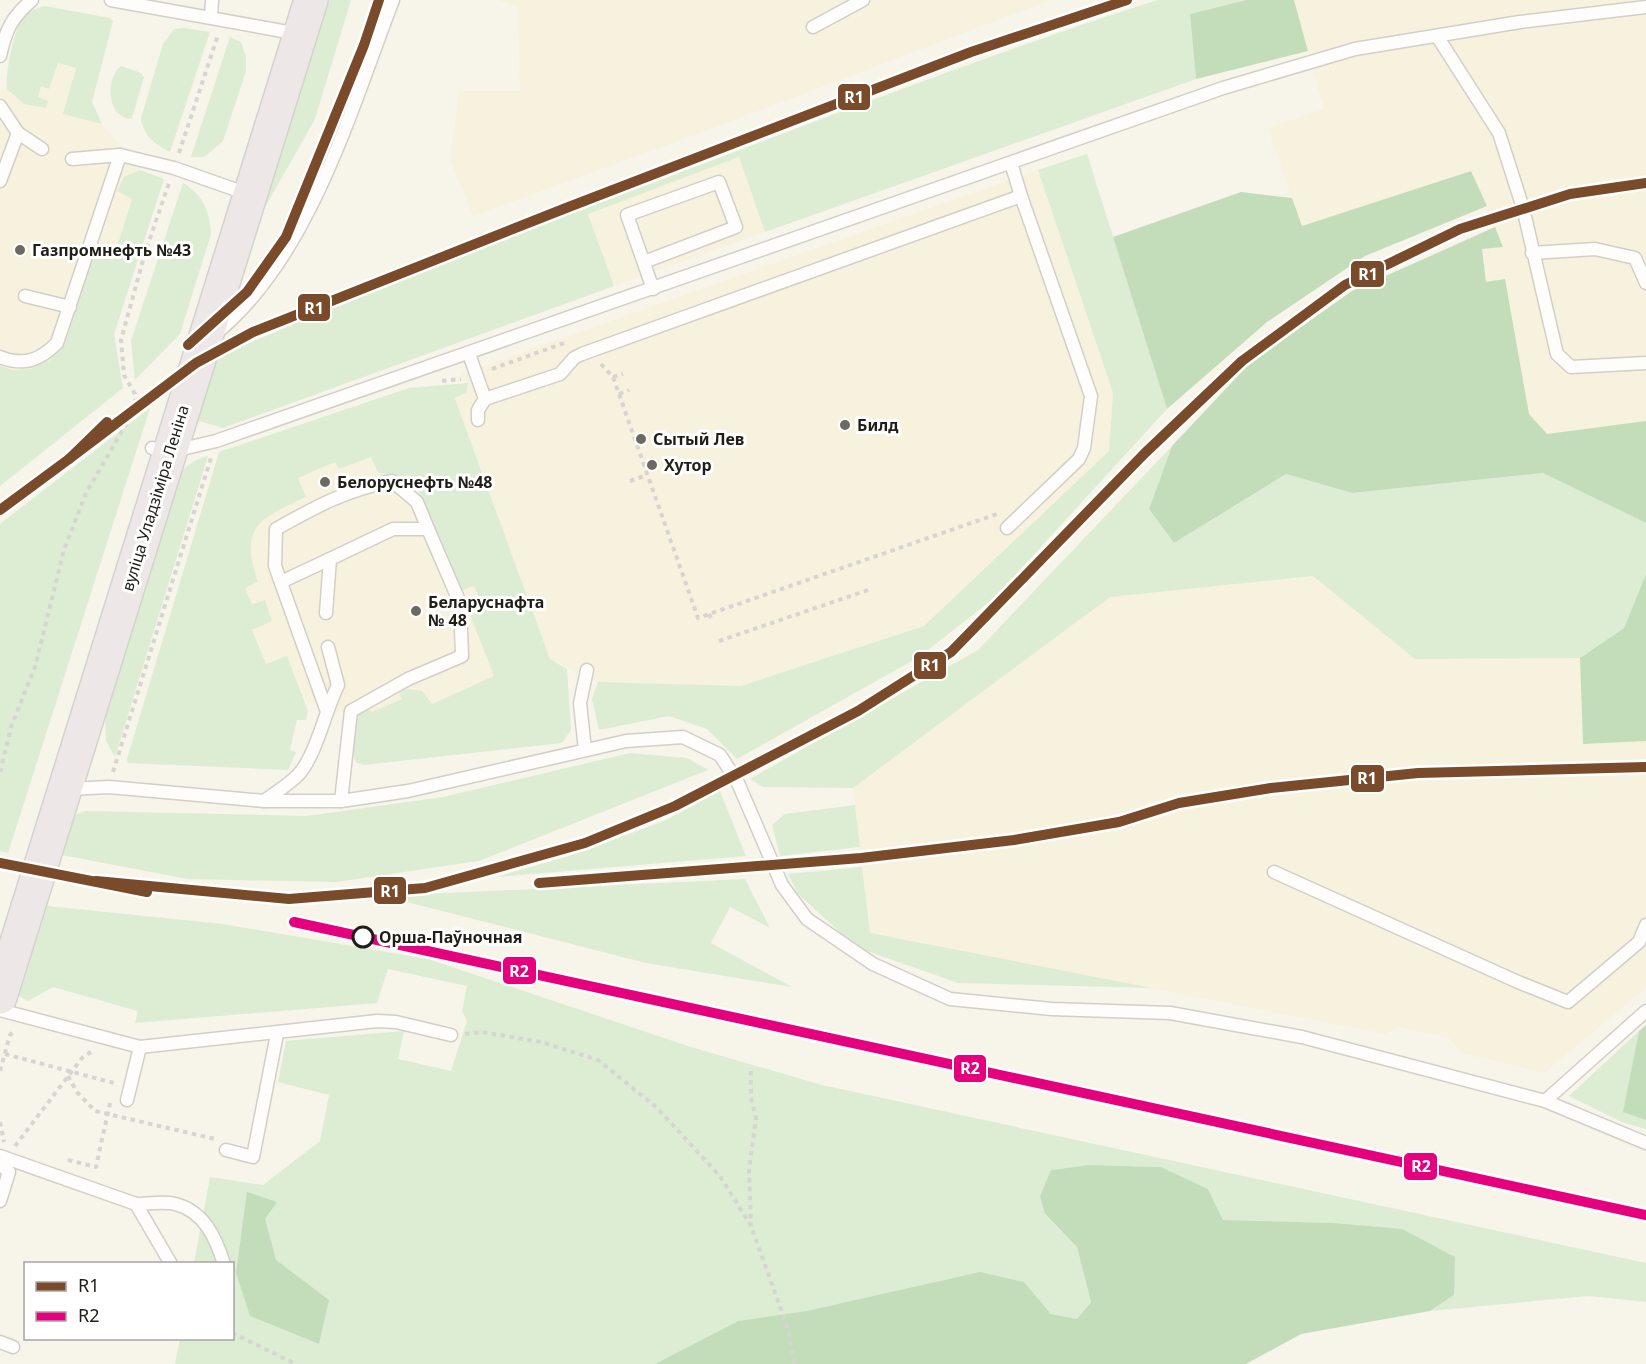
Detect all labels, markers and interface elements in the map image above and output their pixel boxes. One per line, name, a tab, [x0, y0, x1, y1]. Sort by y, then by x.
line badge: R1	[837, 83, 871, 111]
text: R1	[844, 86, 864, 108]
place label: Газпромнефть №43	[32, 239, 191, 261]
marker: Газпромнефть №43	[13, 243, 27, 257]
line badge: R1	[1350, 260, 1385, 288]
text: R1	[1358, 263, 1378, 285]
line badge: R1	[297, 293, 331, 322]
text: R1	[304, 297, 324, 319]
street label: вуліца Уладзіміра Леніна	[116, 402, 194, 594]
place label: Билд	[857, 414, 899, 436]
marker: Билд	[838, 418, 852, 432]
place label: Сытый Лев	[653, 428, 744, 450]
marker: Сытый Лев	[634, 432, 648, 446]
place label: Хутор	[664, 454, 712, 476]
marker: Хутор	[645, 458, 659, 472]
place label: Белоруснефть №48	[337, 471, 492, 493]
marker: Белоруснефть №48	[318, 475, 332, 489]
place label: Беларуснафта № 48	[428, 591, 544, 631]
marker: Беларуснафта № 48	[409, 604, 423, 618]
line badge: R1	[913, 651, 947, 680]
text: R1	[920, 654, 940, 676]
line badge: R1	[1350, 764, 1385, 793]
text: R1	[1357, 767, 1377, 789]
line badge: R1	[373, 876, 407, 905]
text: R1	[380, 880, 400, 902]
marker: Орша-Паўночная	[352, 926, 374, 948]
place label: Орша-Паўночная	[379, 926, 522, 948]
line badge: R2	[502, 956, 537, 985]
text: R2	[509, 960, 529, 982]
line badge: R2	[953, 1054, 987, 1083]
text: R2	[960, 1057, 980, 1079]
line badge: R2	[1403, 1152, 1438, 1181]
text: R2	[1411, 1155, 1431, 1177]
legend	[24, 1262, 234, 1340]
text: R1	[78, 1273, 100, 1297]
text: R2	[78, 1303, 100, 1327]

